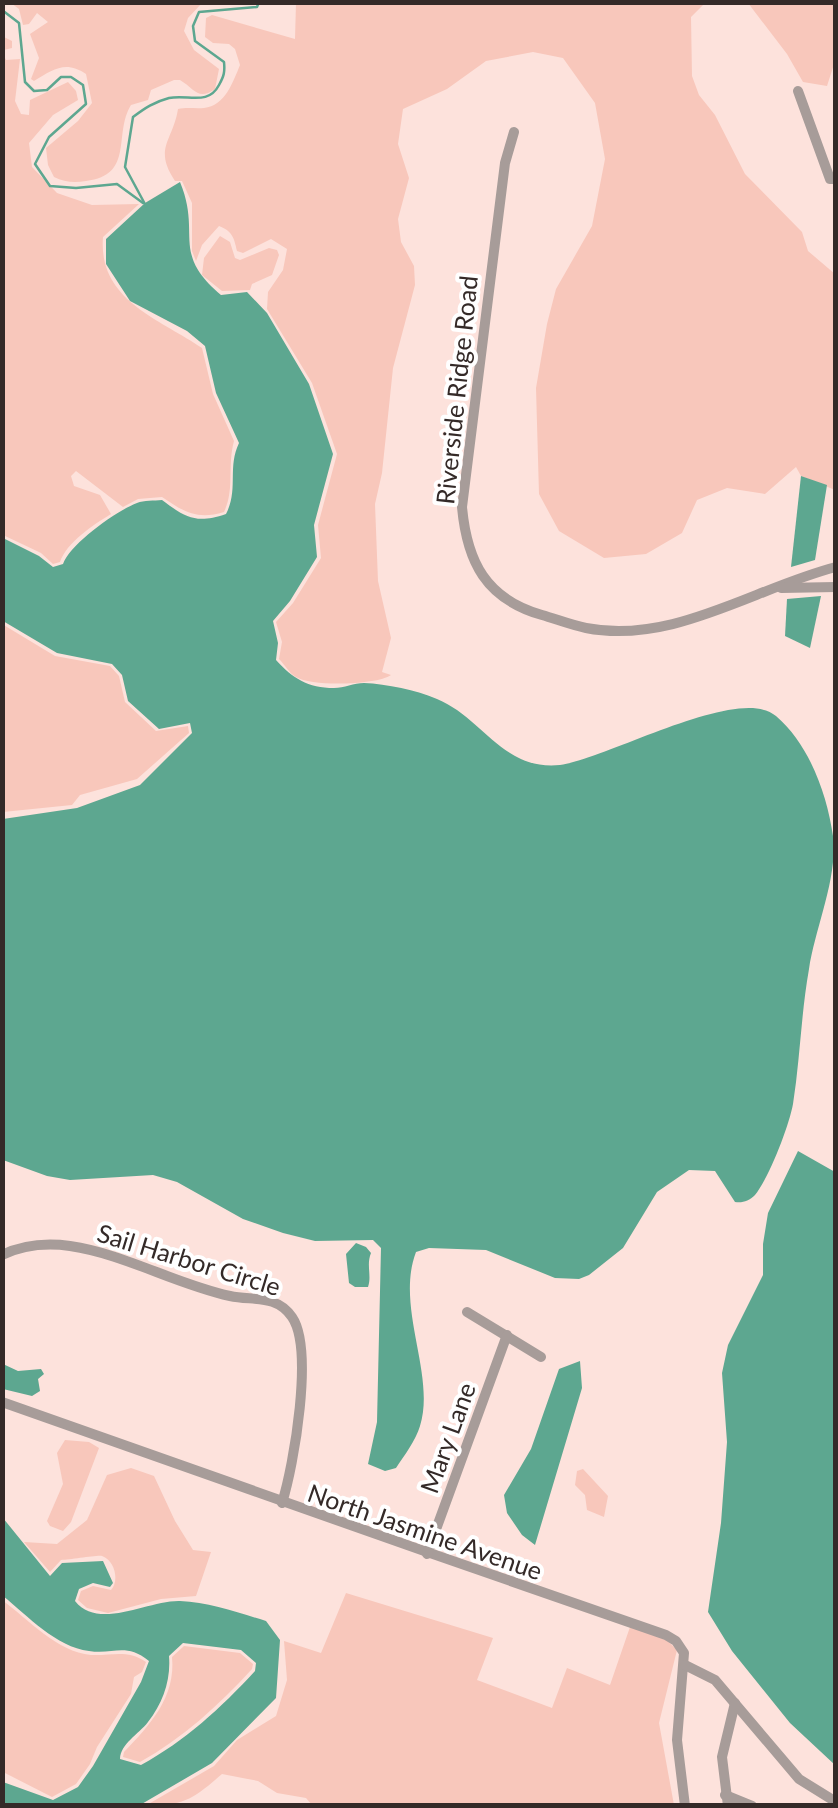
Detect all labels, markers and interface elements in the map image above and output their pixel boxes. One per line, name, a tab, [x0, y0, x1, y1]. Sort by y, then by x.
street label: Riverside Ridge Road	[429, 274, 483, 506]
street label: Sail Harbor Circle	[94, 1217, 284, 1301]
street label: Mary Lane	[413, 1378, 481, 1497]
street label: North Jasmine Avenue	[304, 1477, 546, 1585]

